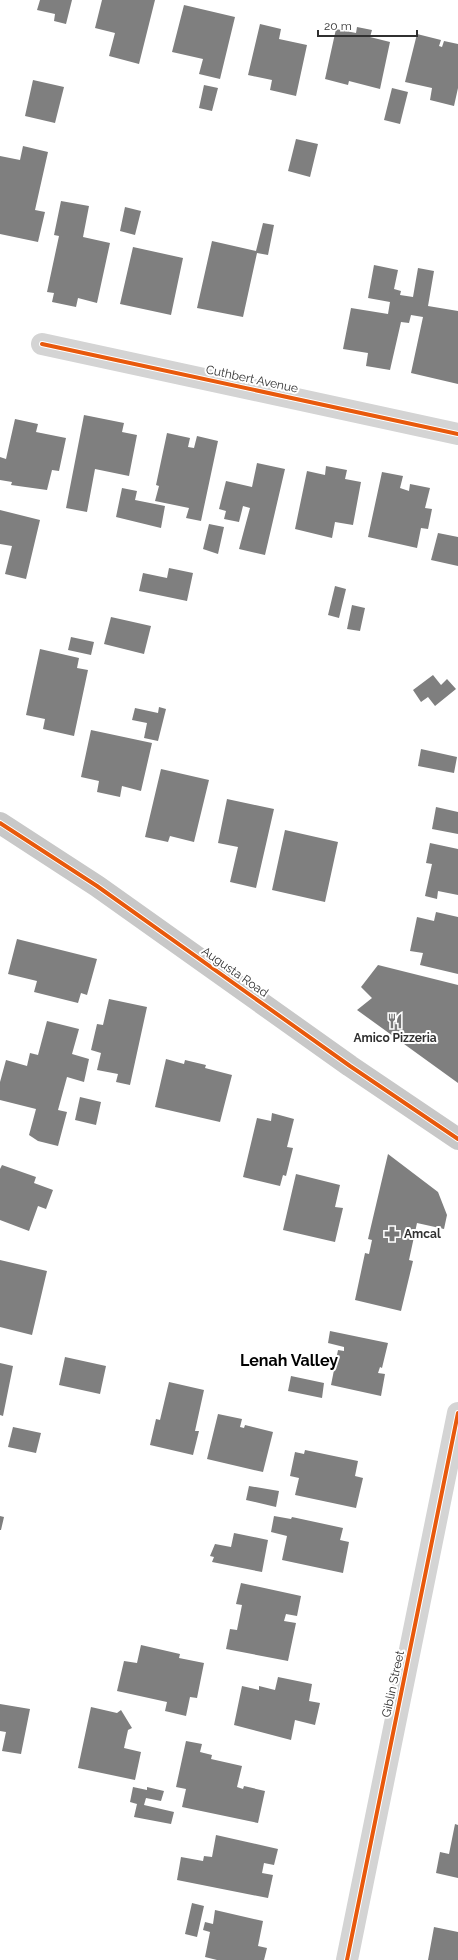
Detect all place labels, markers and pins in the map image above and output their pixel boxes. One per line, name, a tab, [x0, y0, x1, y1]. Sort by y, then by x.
restaurant icon: Amico Pizzeria	[386, 1012, 404, 1030]
place label: Amico Pizzeria	[353, 1031, 437, 1045]
pharmacy icon: Amcal	[383, 1225, 401, 1243]
place label: Amcal	[404, 1227, 441, 1241]

